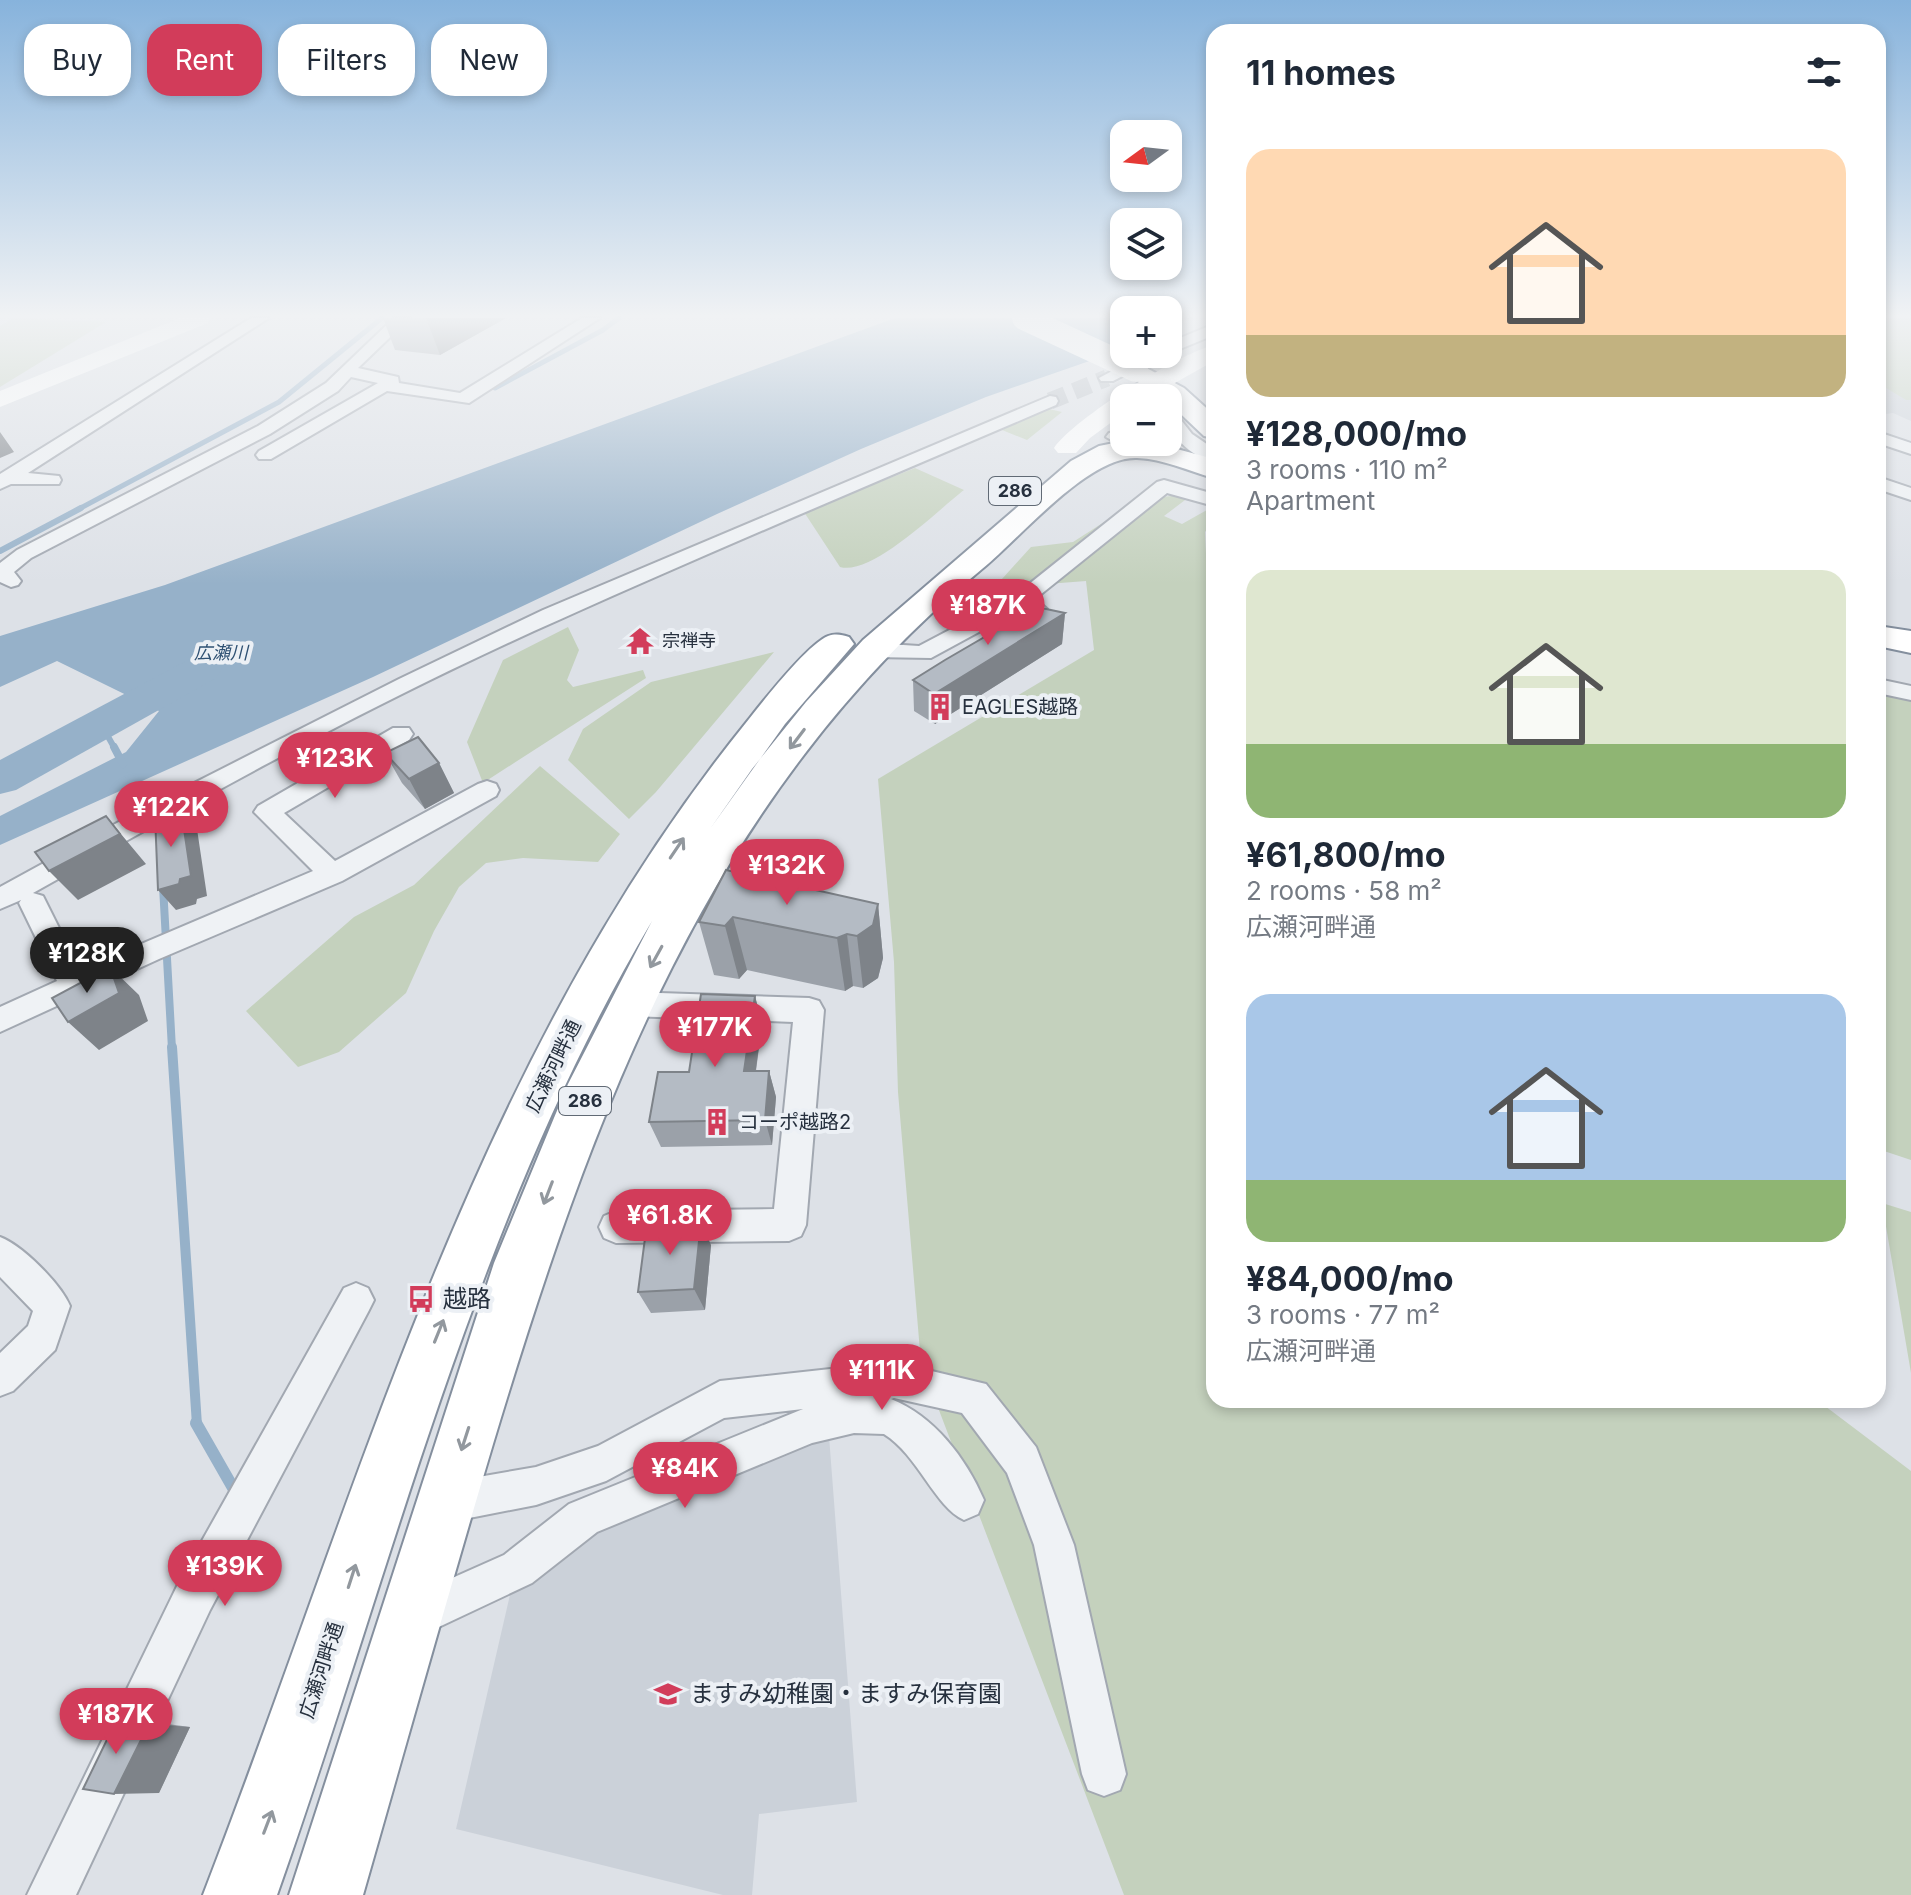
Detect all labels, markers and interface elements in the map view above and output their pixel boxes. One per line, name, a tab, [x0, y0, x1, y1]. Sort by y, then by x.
chip: Buy	[24, 24, 131, 96]
chip: Rent	[147, 24, 262, 96]
chip: Filters	[278, 24, 415, 96]
chip: New	[431, 24, 547, 96]
icon: filters	[1802, 50, 1846, 94]
text: 11 homes	[1246, 52, 1396, 93]
north arrow	[1110, 120, 1182, 192]
map controls	[1110, 120, 1182, 456]
icon: home	[1474, 201, 1618, 345]
button: layers	[1110, 208, 1182, 280]
button: +	[1110, 296, 1182, 368]
button: −	[1110, 384, 1182, 456]
text: ¥128,000/mo	[1246, 413, 1467, 454]
text: 3 rooms · 110 m²	[1246, 454, 1448, 485]
road number: 286	[989, 477, 1041, 505]
text: Apartment	[1246, 485, 1375, 516]
pin: ¥187K	[932, 579, 1044, 647]
text: ¥187K	[950, 589, 1026, 620]
icon: home	[1474, 622, 1618, 766]
temple icon: 宗禅寺	[625, 626, 655, 656]
place label: 宗禅寺	[662, 630, 716, 651]
water label: 広瀬川	[194, 642, 250, 663]
building icon: EAGLES越路	[925, 692, 955, 722]
place label: EAGLES越路	[962, 695, 1078, 719]
one-way arrow	[788, 728, 805, 749]
pin: ¥123K	[279, 732, 391, 800]
text: ¥123K	[296, 742, 374, 773]
pin: ¥122K	[115, 781, 227, 849]
text: ¥122K	[132, 791, 210, 822]
text: ¥61,800/mo	[1246, 834, 1446, 875]
one-way arrow	[668, 837, 685, 859]
pin: ¥132K	[731, 839, 843, 907]
text: ¥132K	[748, 849, 826, 880]
text: 2 rooms · 58 m²	[1246, 875, 1442, 906]
text: 広瀬河畔通	[1246, 911, 1376, 942]
pin: ¥128K	[31, 927, 143, 995]
text: ¥128K	[48, 937, 126, 968]
one-way arrow	[648, 945, 664, 968]
pin: ¥177K	[659, 1001, 771, 1069]
text: ¥177K	[677, 1011, 753, 1042]
street label: 広瀬河畔通	[520, 1016, 586, 1116]
icon: home	[1474, 1046, 1618, 1190]
road number: 286	[559, 1087, 611, 1115]
building icon: コーポ越路2	[702, 1107, 732, 1137]
place label: コーポ越路2	[739, 1110, 851, 1134]
one-way arrow	[540, 1180, 554, 1205]
pin: ¥61.8K	[605, 1189, 735, 1257]
text: ¥61.8K	[627, 1199, 713, 1230]
text: ¥84,000/mo	[1246, 1258, 1454, 1299]
bus stop icon: 越路	[406, 1284, 436, 1314]
place label: 越路	[443, 1284, 491, 1313]
text: 3 rooms · 77 m²	[1246, 1299, 1440, 1330]
one-way arrow	[433, 1319, 448, 1344]
text: 広瀬河畔通	[1246, 1335, 1376, 1366]
pin: ¥111K	[826, 1344, 938, 1412]
text: ¥111K	[848, 1354, 916, 1385]
one-way arrow	[457, 1426, 472, 1452]
pin: ¥84K	[638, 1442, 732, 1510]
text: ¥84K	[651, 1452, 719, 1483]
pin: ¥139K	[169, 1540, 281, 1608]
text: ¥139K	[186, 1550, 264, 1581]
one-way arrow	[346, 1564, 360, 1589]
street label: 広瀬河畔通	[294, 1619, 348, 1721]
school or university icon: ますみ幼稚園・ますみ保育園	[653, 1679, 683, 1709]
place label: ますみ幼稚園・ますみ保育園	[690, 1679, 1002, 1708]
pin: ¥187K	[60, 1688, 172, 1756]
text: ¥187K	[78, 1698, 154, 1729]
one-way arrow	[262, 1810, 276, 1835]

